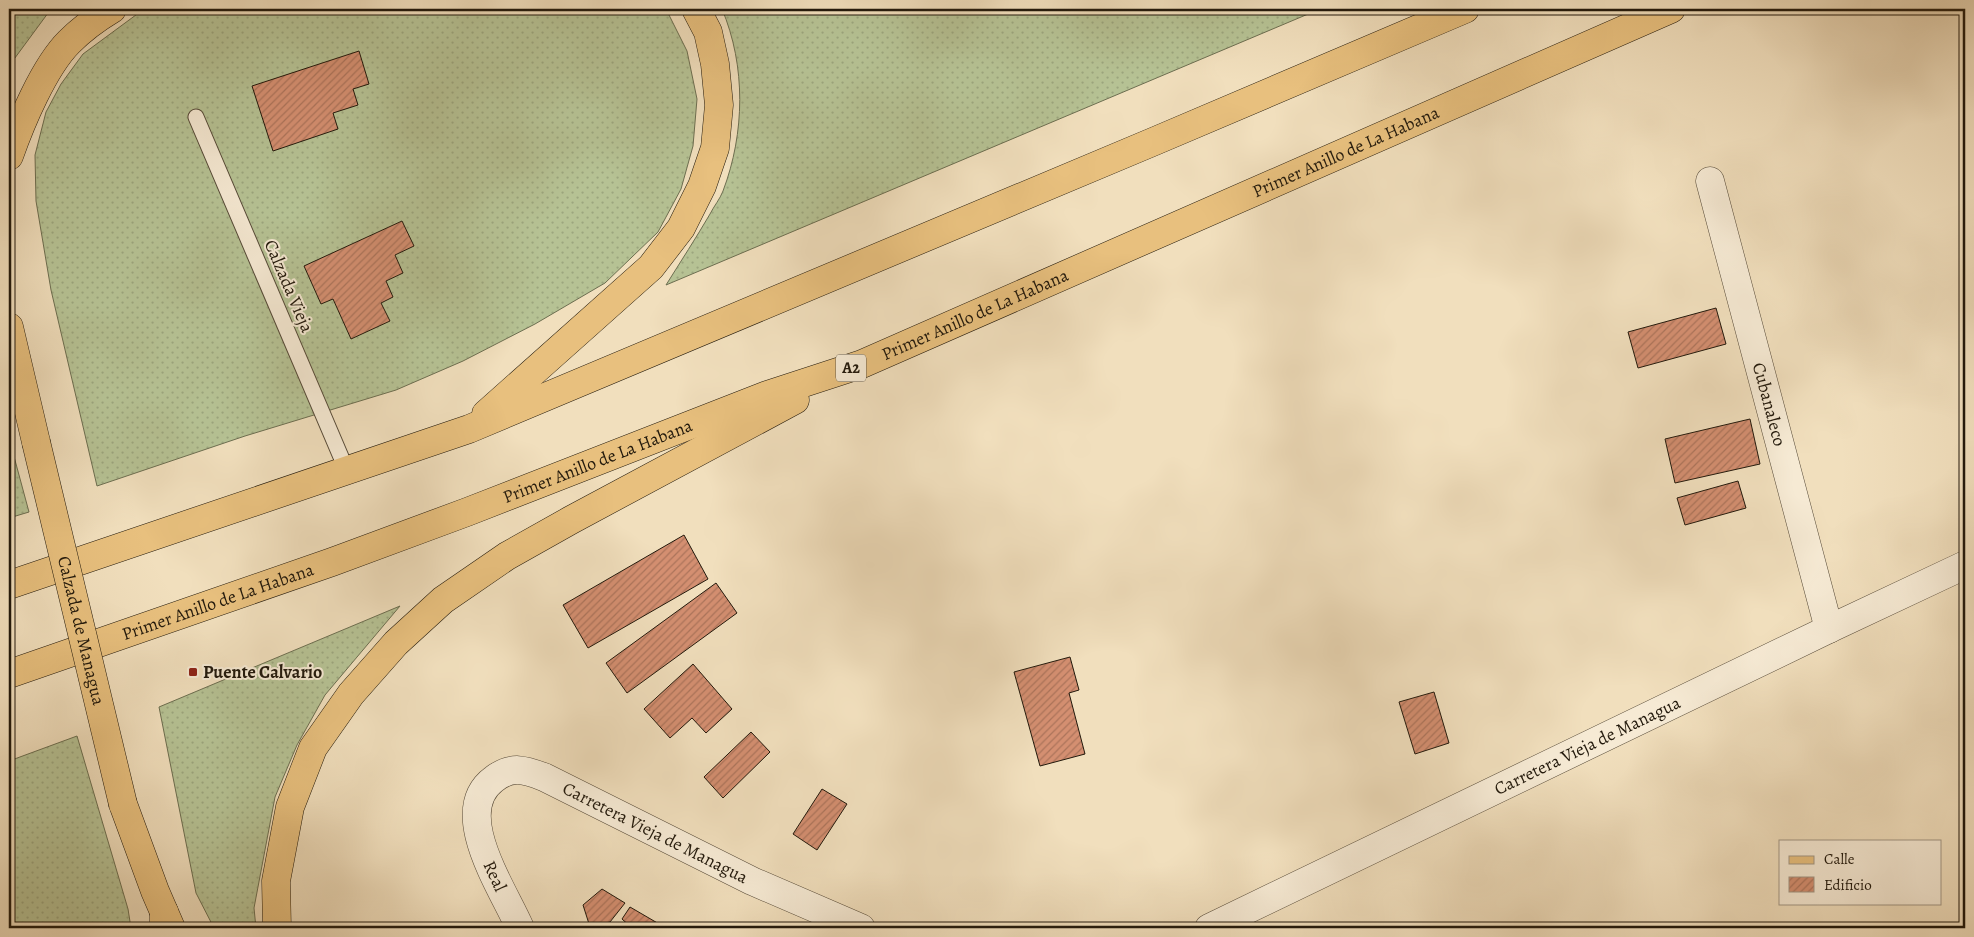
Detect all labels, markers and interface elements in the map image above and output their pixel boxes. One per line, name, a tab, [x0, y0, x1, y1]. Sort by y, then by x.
street label: Primer Anillo de La Habana	[1249, 100, 1443, 203]
street label: Calzada Vieja	[259, 236, 320, 337]
street label: Primer Anillo de La Habana	[878, 263, 1073, 366]
road number: A2	[836, 354, 866, 382]
street label: Cubanaleco	[1747, 360, 1792, 449]
street label: Primer Anillo de La Habana	[499, 413, 696, 509]
street label: Calzada de Managua	[52, 554, 111, 708]
street label: Primer Anillo de La Habana	[119, 557, 318, 646]
place label: Puente Calvario	[203, 660, 322, 684]
marker: Puente Calvario	[187, 666, 199, 678]
street label: Carretera Vieja de Managua	[1490, 690, 1685, 801]
street label: Carretera Vieja de Managua	[559, 776, 753, 889]
legend	[1779, 840, 1942, 904]
text: Calle	[1824, 849, 1855, 869]
street label: Real	[478, 857, 513, 896]
text: Edificio	[1824, 875, 1872, 895]

